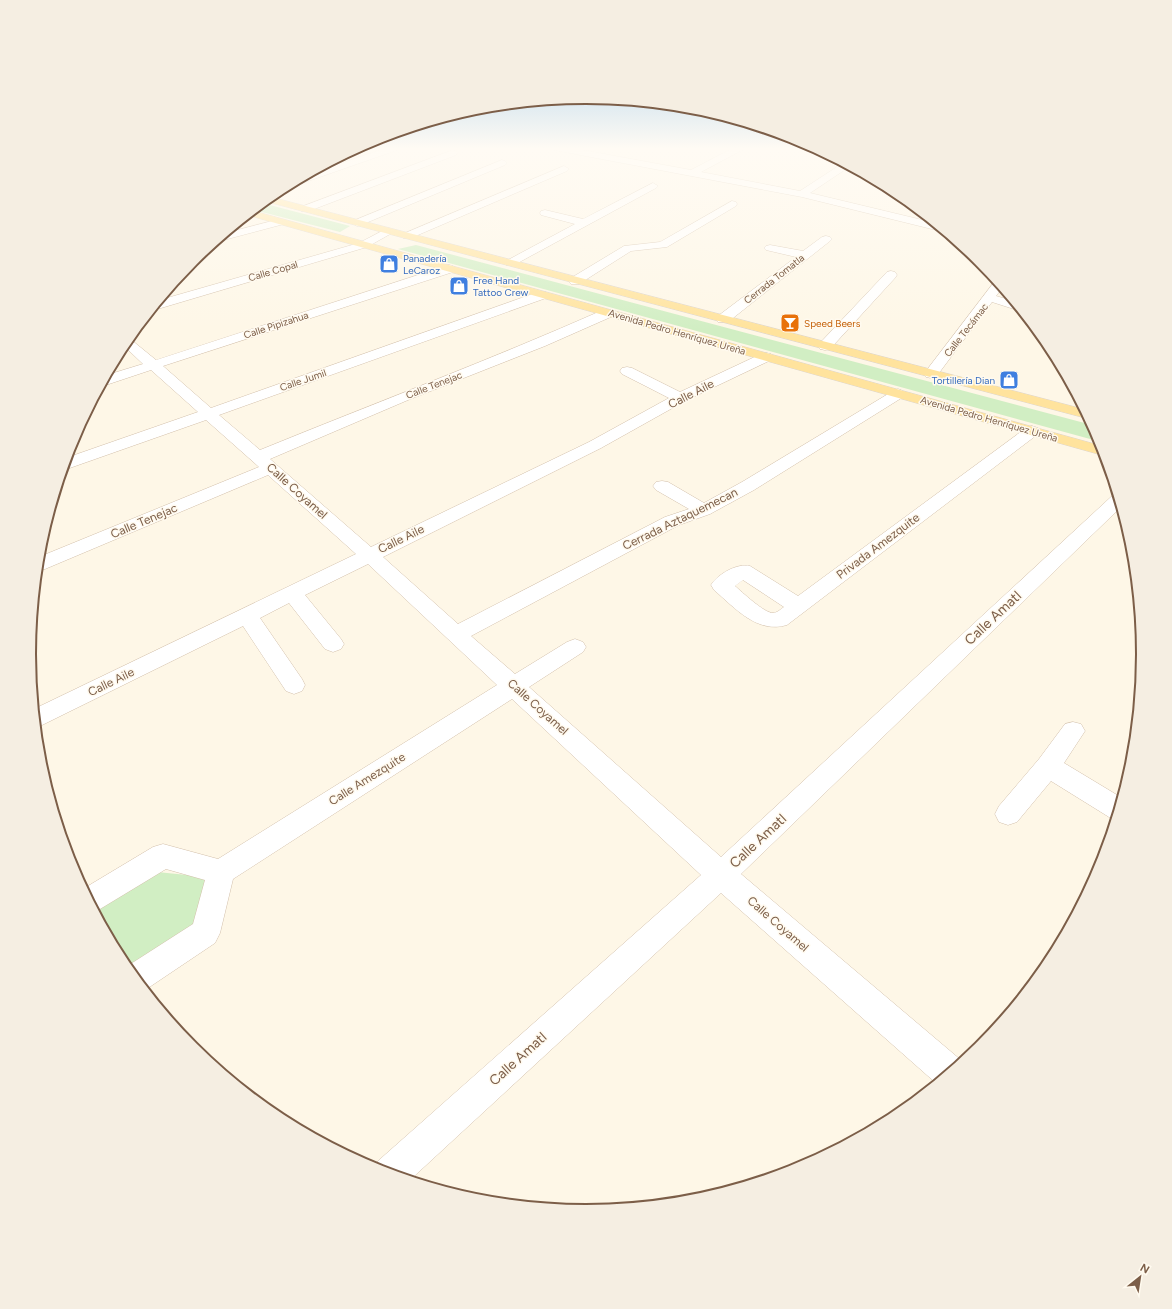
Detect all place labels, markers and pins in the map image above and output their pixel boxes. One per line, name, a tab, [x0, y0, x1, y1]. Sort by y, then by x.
place label: Panadería LeCaroz	[403, 252, 447, 277]
shop icon: Panadería LeCaroz	[378, 253, 400, 275]
place label: Free Hand Tattoo Crew	[473, 274, 529, 299]
shop icon: Free Hand Tattoo Crew	[448, 275, 470, 297]
bar icon: Speed Beers	[779, 312, 801, 334]
place label: Speed Beers	[804, 317, 861, 330]
shop icon: Tortillería Dian	[998, 369, 1020, 391]
place label: Tortillería Dian	[932, 374, 995, 387]

